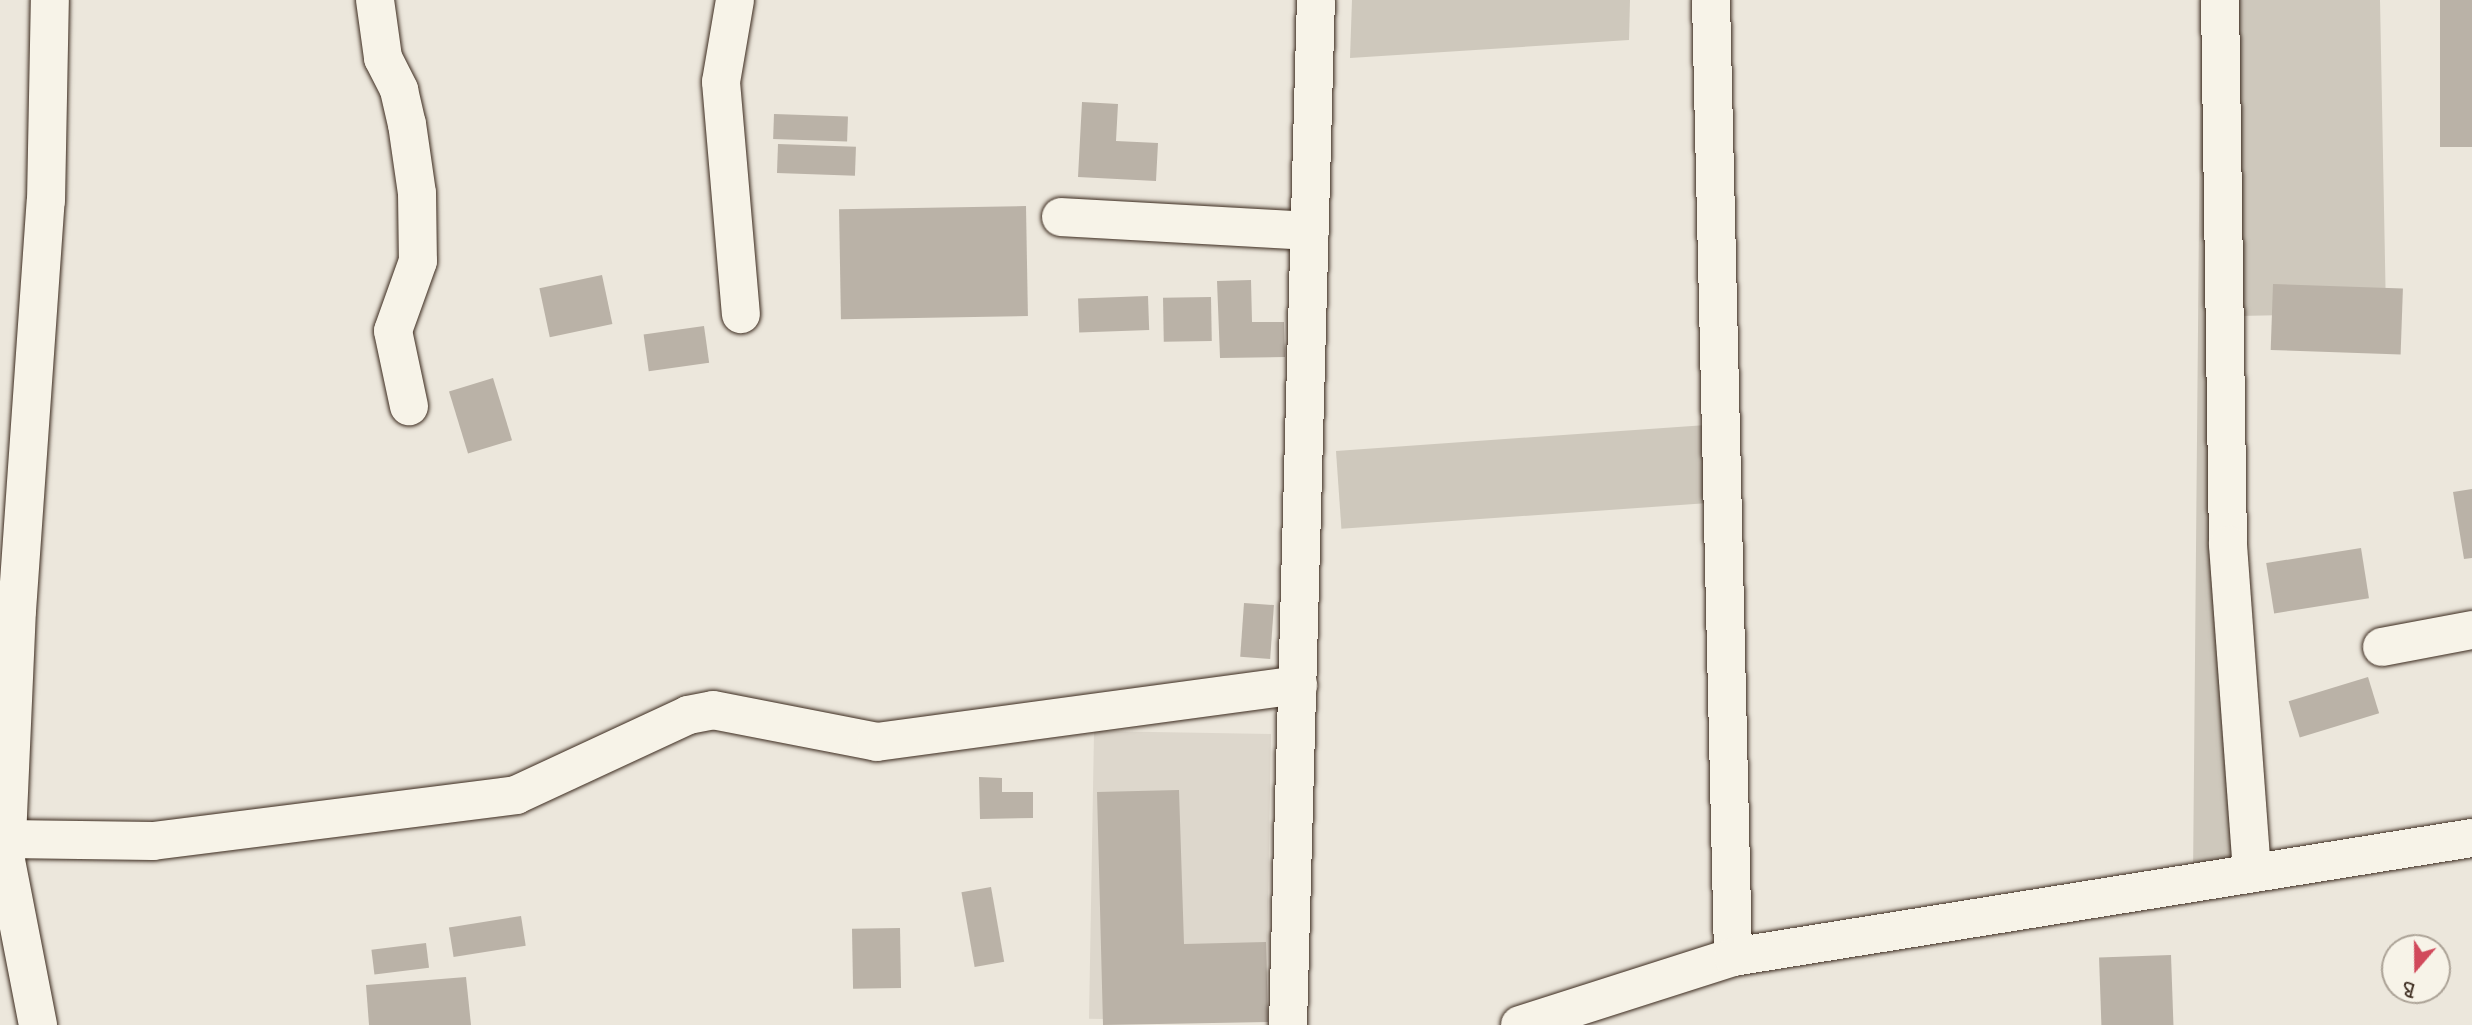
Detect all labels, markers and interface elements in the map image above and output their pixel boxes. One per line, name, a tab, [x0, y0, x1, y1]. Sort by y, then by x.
north arrow	[2381, 934, 2451, 1004]
text: B	[2399, 972, 2420, 1002]

